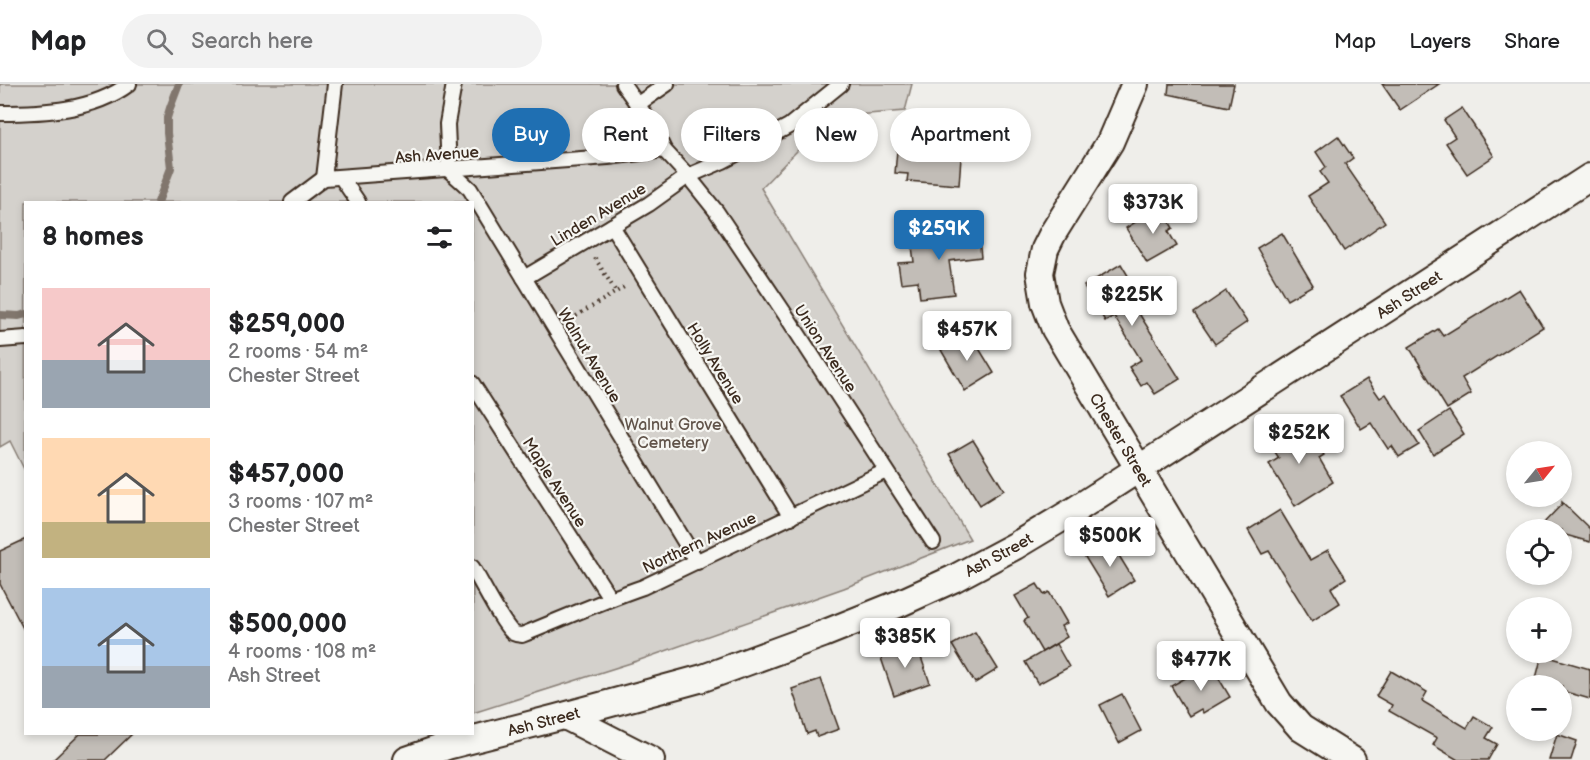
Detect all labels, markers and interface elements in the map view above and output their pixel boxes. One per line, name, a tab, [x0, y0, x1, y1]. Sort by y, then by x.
search box	[122, 14, 542, 68]
text: Map	[30, 25, 86, 58]
icon: search	[143, 25, 176, 58]
text: Search here	[191, 28, 313, 55]
text: Map	[1334, 29, 1376, 54]
text: Layers	[1409, 29, 1471, 54]
text: Share	[1504, 29, 1560, 54]
chip: Buy	[492, 108, 570, 162]
chip: Rent	[582, 108, 669, 162]
chip: Filters	[681, 108, 782, 162]
chip: New	[794, 108, 878, 162]
chip: Apartment	[890, 108, 1031, 162]
street label: Ash Avenue	[395, 143, 480, 168]
street label: Linden Avenue	[548, 179, 650, 251]
pin: $373K	[1111, 184, 1195, 235]
text: $373K	[1122, 191, 1184, 215]
pin: $259K	[897, 210, 981, 261]
text: $259K	[908, 217, 970, 241]
icon: filters	[423, 221, 456, 254]
text: 8 homes	[42, 222, 144, 253]
street label: Ash Street	[1373, 267, 1446, 323]
pin: $225K	[1090, 276, 1174, 327]
text: $225K	[1101, 283, 1163, 307]
street label: Union Avenue	[789, 301, 860, 397]
street label: Walnut Avenue	[553, 305, 625, 407]
text: $259,000	[228, 309, 345, 340]
pin: $457K	[925, 311, 1009, 362]
icon: home	[90, 312, 162, 384]
text: $457K	[936, 318, 998, 342]
street label: Holly Avenue	[682, 320, 747, 408]
text: 2 rooms · 54 m²	[228, 340, 368, 364]
text: Chester Street	[228, 364, 360, 388]
street label: Chester Street	[1085, 390, 1155, 490]
pin: $252K	[1257, 414, 1341, 465]
park label: Walnut Grove Cemetery	[625, 416, 722, 453]
text: $252K	[1268, 421, 1330, 445]
street label: Maple Avenue	[518, 434, 590, 532]
north arrow	[1506, 441, 1572, 507]
map controls	[1506, 441, 1572, 741]
text: $457,000	[228, 459, 344, 490]
icon: home	[90, 462, 162, 534]
text: 3 rooms · 107 m²	[228, 490, 373, 514]
street label: Northern Avenue	[640, 509, 760, 578]
text: Chester Street	[228, 514, 360, 538]
pin: $500K	[1068, 517, 1152, 568]
button: locate	[1506, 519, 1572, 585]
text: $500K	[1078, 524, 1142, 548]
street label: Ash Street	[962, 530, 1037, 582]
button: +	[1506, 597, 1572, 663]
text: $500,000	[228, 609, 347, 640]
icon: home	[90, 612, 162, 684]
pin: $385K	[863, 618, 947, 669]
text: $385K	[874, 625, 936, 649]
text: 4 rooms · 108 m²	[228, 640, 376, 664]
pin: $477K	[1159, 641, 1243, 692]
text: $477K	[1171, 648, 1231, 672]
text: Ash Street	[228, 664, 320, 688]
button: −	[1506, 675, 1572, 741]
street label: Ash Street	[506, 704, 582, 741]

